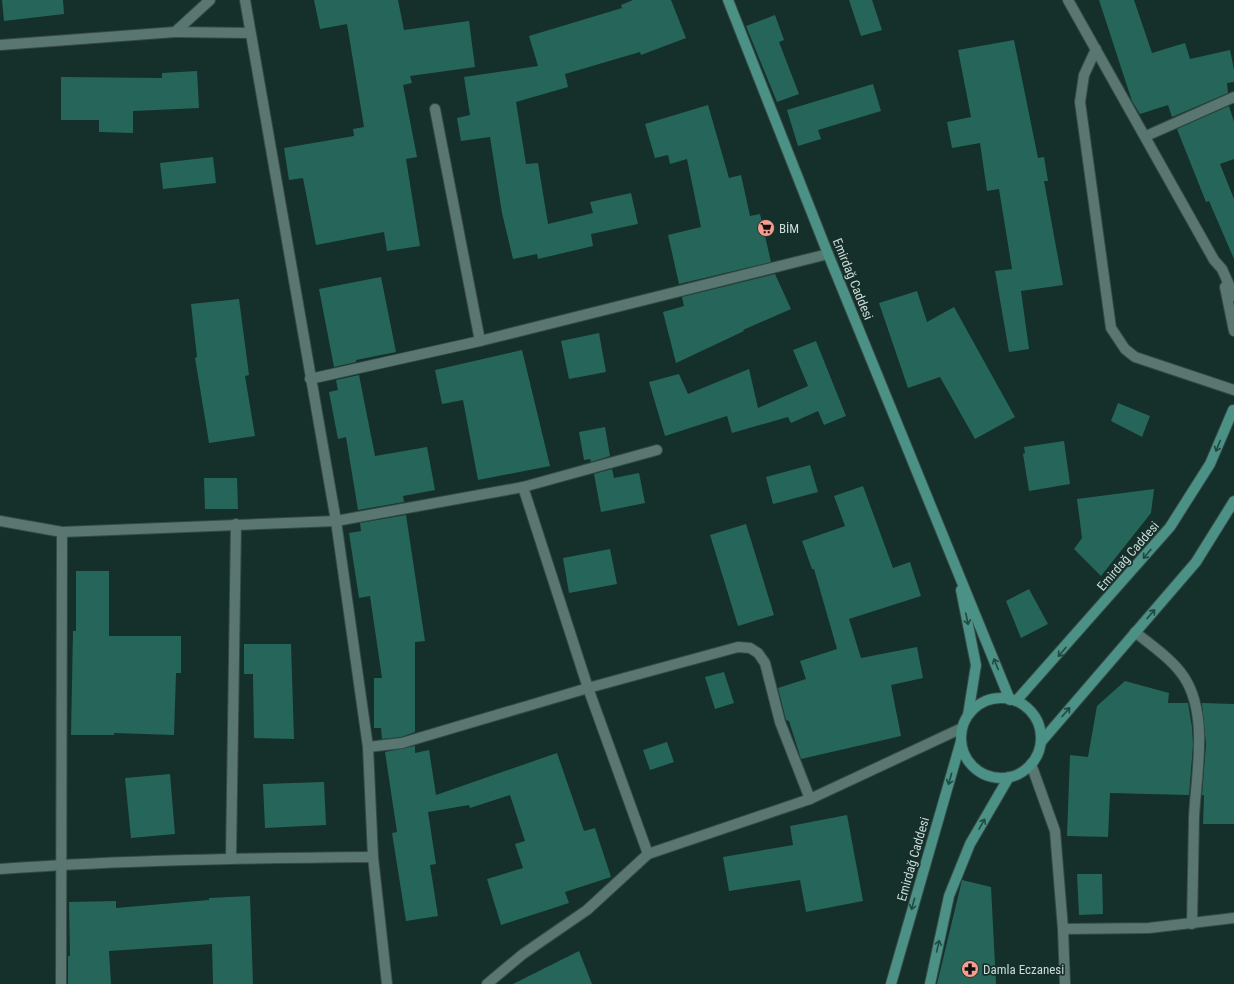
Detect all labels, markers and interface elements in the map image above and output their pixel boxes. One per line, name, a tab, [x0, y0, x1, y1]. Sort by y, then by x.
supermarket icon: BİM	[756, 218, 776, 238]
place label: BİM	[779, 221, 799, 236]
street label: Emirdağ Caddesi	[830, 236, 876, 322]
one-way arrow	[1213, 439, 1221, 451]
street label: Emirdağ Caddesi	[1094, 518, 1162, 594]
one-way arrow	[1142, 549, 1152, 559]
one-way arrow	[1147, 609, 1156, 619]
one-way arrow	[963, 612, 971, 625]
one-way arrow	[1057, 647, 1066, 657]
one-way arrow	[991, 658, 999, 670]
one-way arrow	[1062, 707, 1071, 718]
one-way arrow	[946, 772, 953, 785]
street label: Emirdağ Caddesi	[894, 815, 932, 903]
one-way arrow	[978, 818, 986, 830]
one-way arrow	[909, 897, 916, 910]
one-way arrow	[935, 940, 943, 953]
pharmacy icon: Damla Eczanesi	[960, 959, 980, 979]
place label: Damla Eczanesi	[983, 962, 1064, 977]

